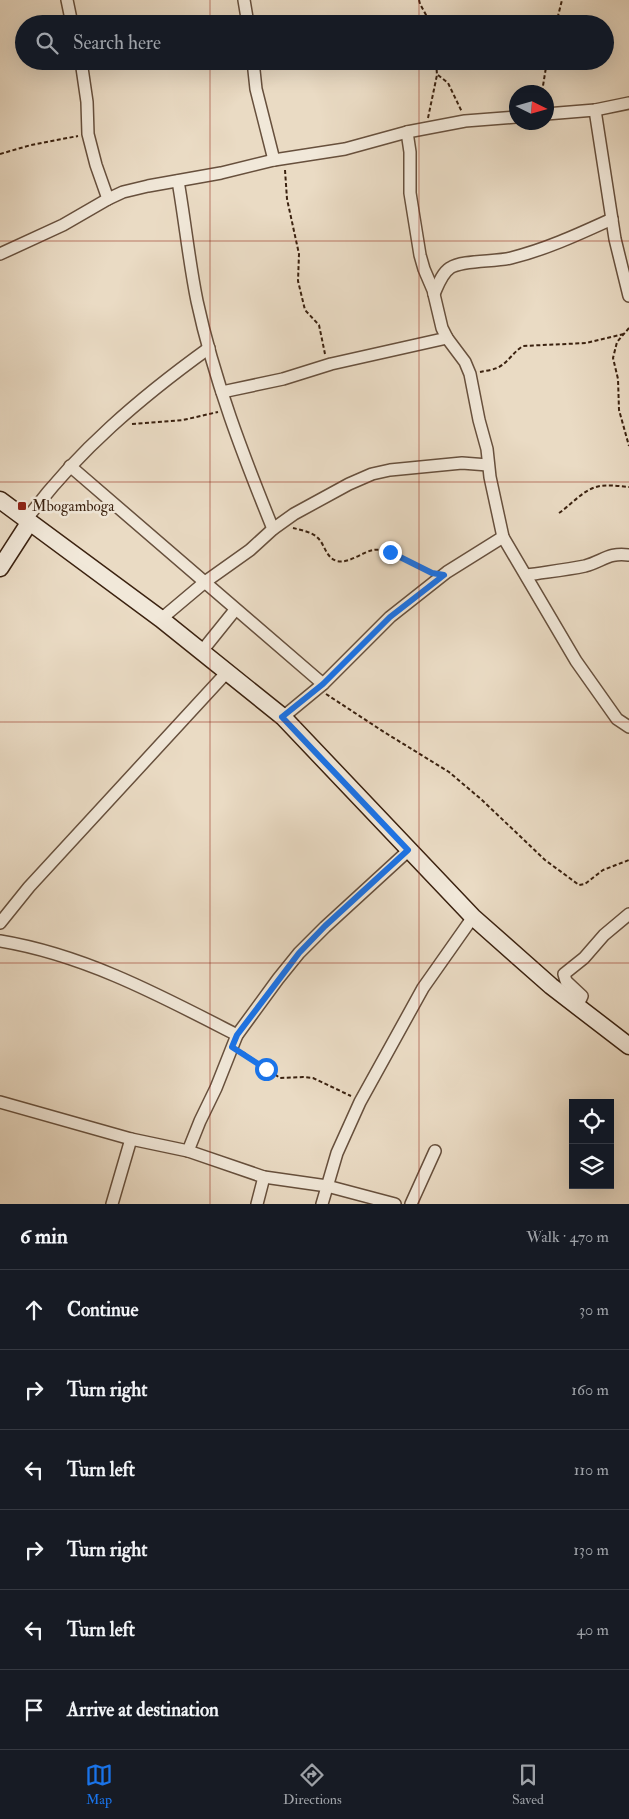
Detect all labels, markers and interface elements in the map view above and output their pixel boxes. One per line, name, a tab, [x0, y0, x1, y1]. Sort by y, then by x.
search box	[15, 15, 614, 70]
icon: search	[33, 29, 61, 57]
text: Search here	[73, 31, 161, 55]
north arrow	[509, 85, 554, 130]
place label: Mbogamboga	[32, 497, 115, 516]
marker: Mbogamboga	[16, 500, 28, 512]
route end	[379, 541, 402, 564]
route start	[255, 1058, 278, 1081]
map controls	[569, 1099, 614, 1189]
button: locate	[569, 1099, 614, 1144]
button: layers	[569, 1144, 614, 1189]
text: 6 min	[20, 1223, 68, 1250]
text: Walk · 470 m	[526, 1227, 609, 1247]
icon: ahead	[20, 1296, 48, 1324]
text: Continue	[67, 1298, 138, 1322]
text: 30 m	[579, 1300, 609, 1320]
icon: right	[20, 1376, 48, 1404]
text: Turn right	[67, 1378, 147, 1402]
text: 160 m	[571, 1380, 609, 1400]
icon: left	[20, 1456, 48, 1484]
text: Turn left	[67, 1458, 135, 1482]
text: 110 m	[574, 1460, 609, 1480]
icon: right	[20, 1536, 48, 1564]
text: Turn right	[67, 1538, 147, 1562]
text: 130 m	[573, 1540, 609, 1560]
icon: left	[20, 1616, 48, 1644]
text: Turn left	[67, 1618, 135, 1642]
text: 40 m	[576, 1620, 609, 1640]
icon: arrive	[20, 1696, 48, 1724]
text: Arrive at destination	[67, 1698, 219, 1722]
tab: Map	[85, 1761, 113, 1808]
tab: Directions	[283, 1761, 342, 1808]
tab: Saved	[512, 1761, 544, 1808]

